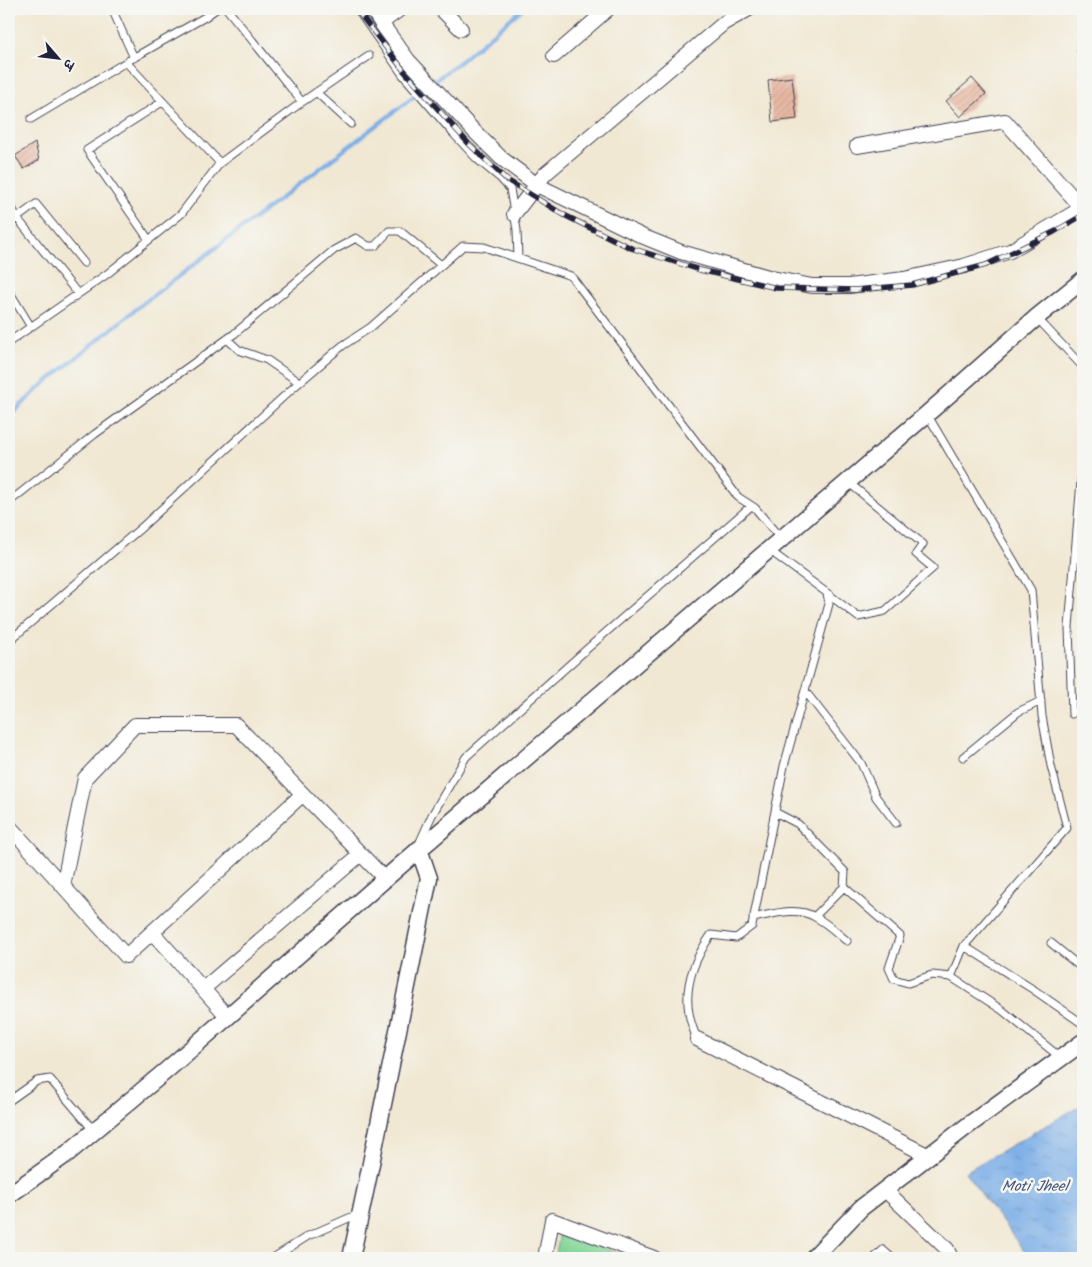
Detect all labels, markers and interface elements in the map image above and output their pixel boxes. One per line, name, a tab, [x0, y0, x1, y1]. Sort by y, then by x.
north arrow	[32, 32, 82, 82]
text: उ	[55, 55, 80, 76]
water label: Moti Jheel	[1002, 1175, 1071, 1199]

